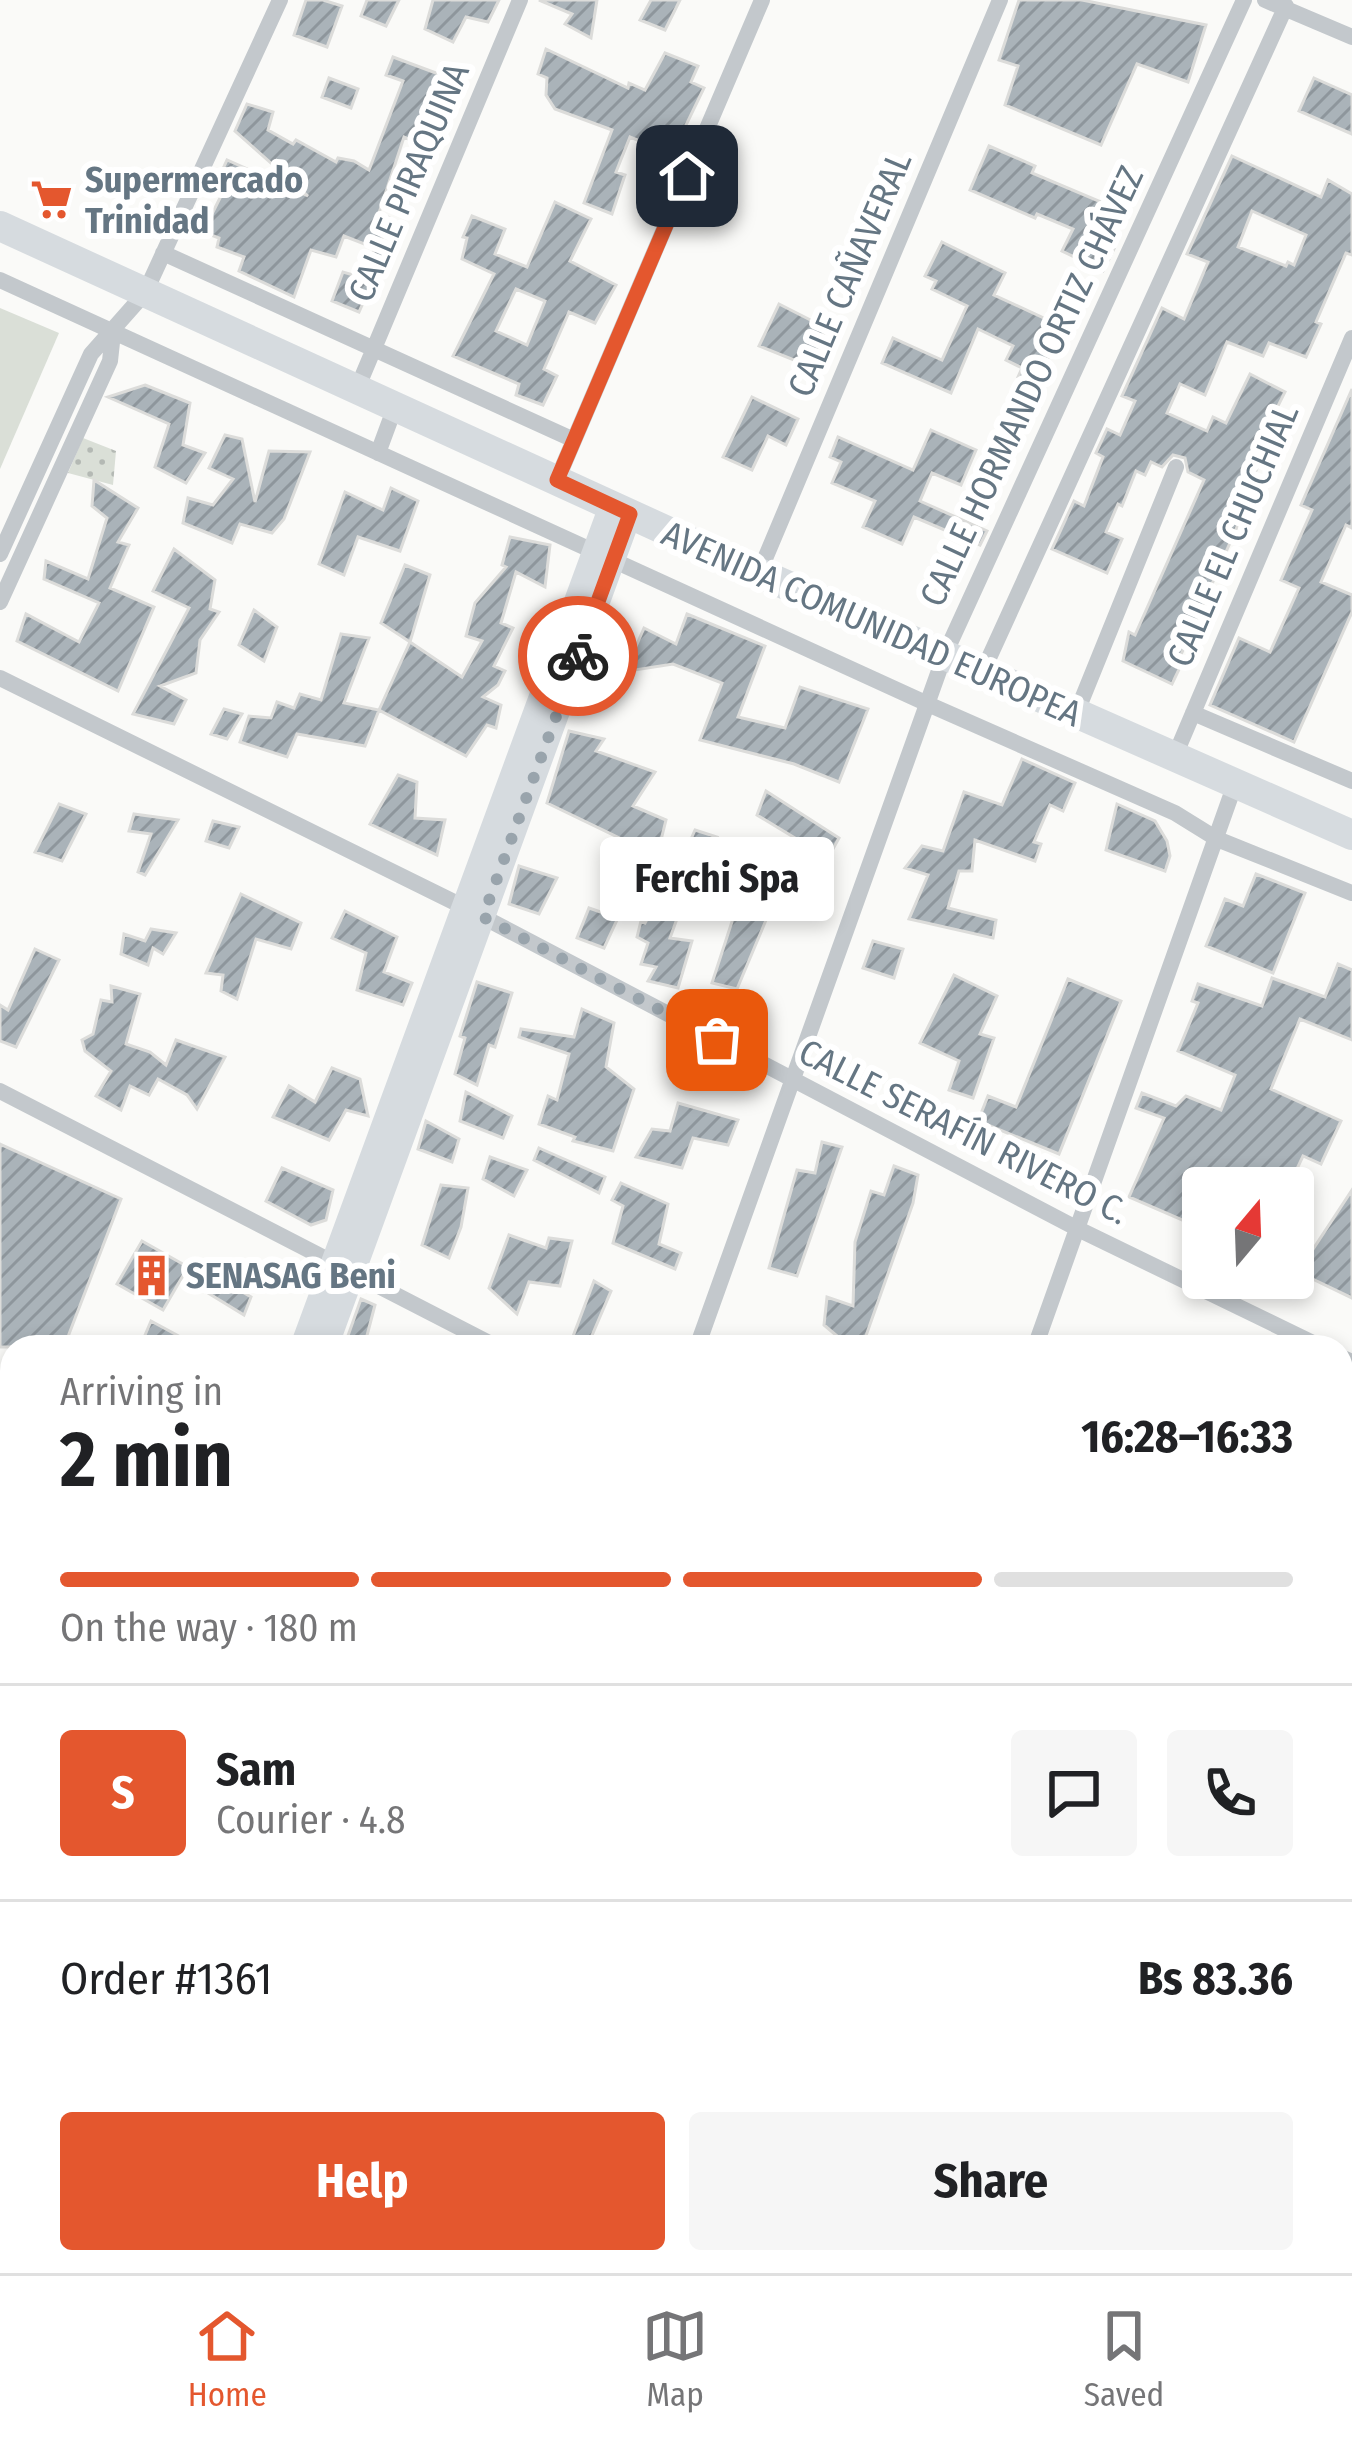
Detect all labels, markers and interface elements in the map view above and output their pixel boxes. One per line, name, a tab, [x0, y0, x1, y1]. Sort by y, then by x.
street label: CALLE PIRAQUINA	[339, 56, 479, 308]
pin	[636, 125, 738, 227]
icon: home	[654, 143, 720, 209]
street label: CALLE CAÑAVERAL	[779, 145, 921, 403]
place label: Supermercado Trinidad	[85, 158, 303, 243]
street label: CALLE HORMANDO ORTIZ CHÁVEZ	[910, 159, 1153, 613]
supermarket icon: Supermercado Trinidad	[28, 177, 74, 223]
street label: CALLE EL CHUCHIAL	[1158, 397, 1308, 674]
street label: AVENIDA COMUNIDAD EUROPEA	[655, 511, 1088, 736]
courier	[518, 596, 638, 716]
icon: bike	[545, 623, 611, 689]
callout: Ferchi Spa	[600, 836, 834, 920]
text: Ferchi Spa	[635, 856, 799, 902]
pin	[666, 989, 768, 1091]
icon: bag	[684, 1007, 750, 1073]
street label: CALLE SERAFÍN RIVERO C.	[791, 1029, 1136, 1234]
north arrow	[1182, 1167, 1314, 1299]
map controls	[1182, 1167, 1314, 1299]
building icon: SENASAG Beni	[129, 1252, 175, 1298]
place label: SENASAG Beni	[186, 1254, 396, 1298]
text: Arriving in	[60, 1369, 223, 1415]
text: 16:28–16:33	[1081, 1410, 1293, 1464]
text: 2 min	[60, 1413, 233, 1507]
text: On the way · 180 m	[60, 1605, 358, 1651]
button: chat	[1011, 1730, 1137, 1856]
button: phone	[1167, 1730, 1293, 1856]
text: Sam	[216, 1743, 296, 1797]
text: S	[111, 1766, 135, 1820]
text: Courier · 4.8	[216, 1797, 406, 1843]
text: Order #1361	[60, 1952, 272, 2006]
text: Bs 83.36	[1138, 1952, 1293, 2006]
button: Help	[60, 2112, 665, 2250]
button: Share	[689, 2112, 1293, 2250]
tab: Home	[188, 2303, 267, 2415]
tab: Map	[642, 2303, 708, 2415]
tab: Saved	[1084, 2303, 1164, 2415]

